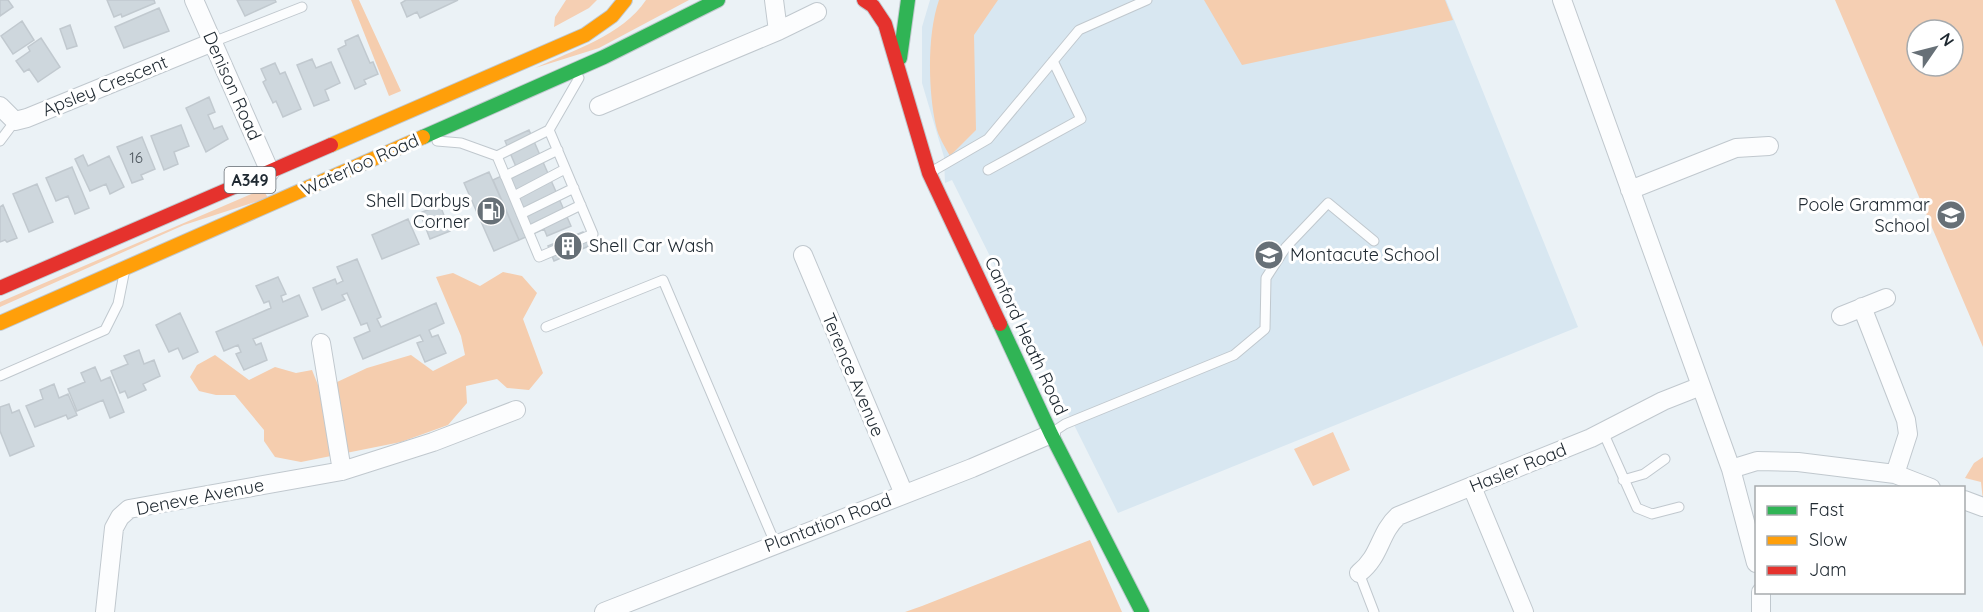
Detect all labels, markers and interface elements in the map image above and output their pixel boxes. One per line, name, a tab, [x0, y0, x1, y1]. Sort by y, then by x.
north arrow	[1905, 18, 1965, 78]
street label: Denison Road	[198, 28, 267, 144]
text: N	[1936, 29, 1959, 50]
street label: Apsley Crescent	[39, 50, 171, 121]
street label: Waterloo Road	[297, 128, 422, 201]
house number: 16	[129, 148, 143, 167]
road number: A349	[224, 167, 276, 193]
place label: Shell Darbys Corner	[366, 189, 470, 233]
place label: Poole Grammar School	[1798, 193, 1930, 237]
fuel station icon: Shell Darbys Corner	[475, 195, 507, 227]
school or university icon: Poole Grammar School	[1935, 199, 1967, 231]
building icon: Shell Car Wash	[552, 230, 584, 262]
place label: Shell Car Wash	[589, 234, 714, 257]
school or university icon: Montacute School	[1253, 239, 1285, 271]
place label: Montacute School	[1290, 243, 1439, 266]
street label: Canford Heath Road	[980, 253, 1073, 419]
street label: Terence Avenue	[817, 310, 890, 440]
street label: Hasler Road	[1466, 438, 1570, 497]
street label: Deneve Avenue	[134, 473, 266, 520]
legend	[1755, 486, 1965, 594]
street label: Plantation Road	[761, 488, 894, 557]
text: Fast	[1809, 498, 1844, 521]
text: Slow	[1809, 528, 1847, 551]
text: Jam	[1809, 558, 1847, 581]

